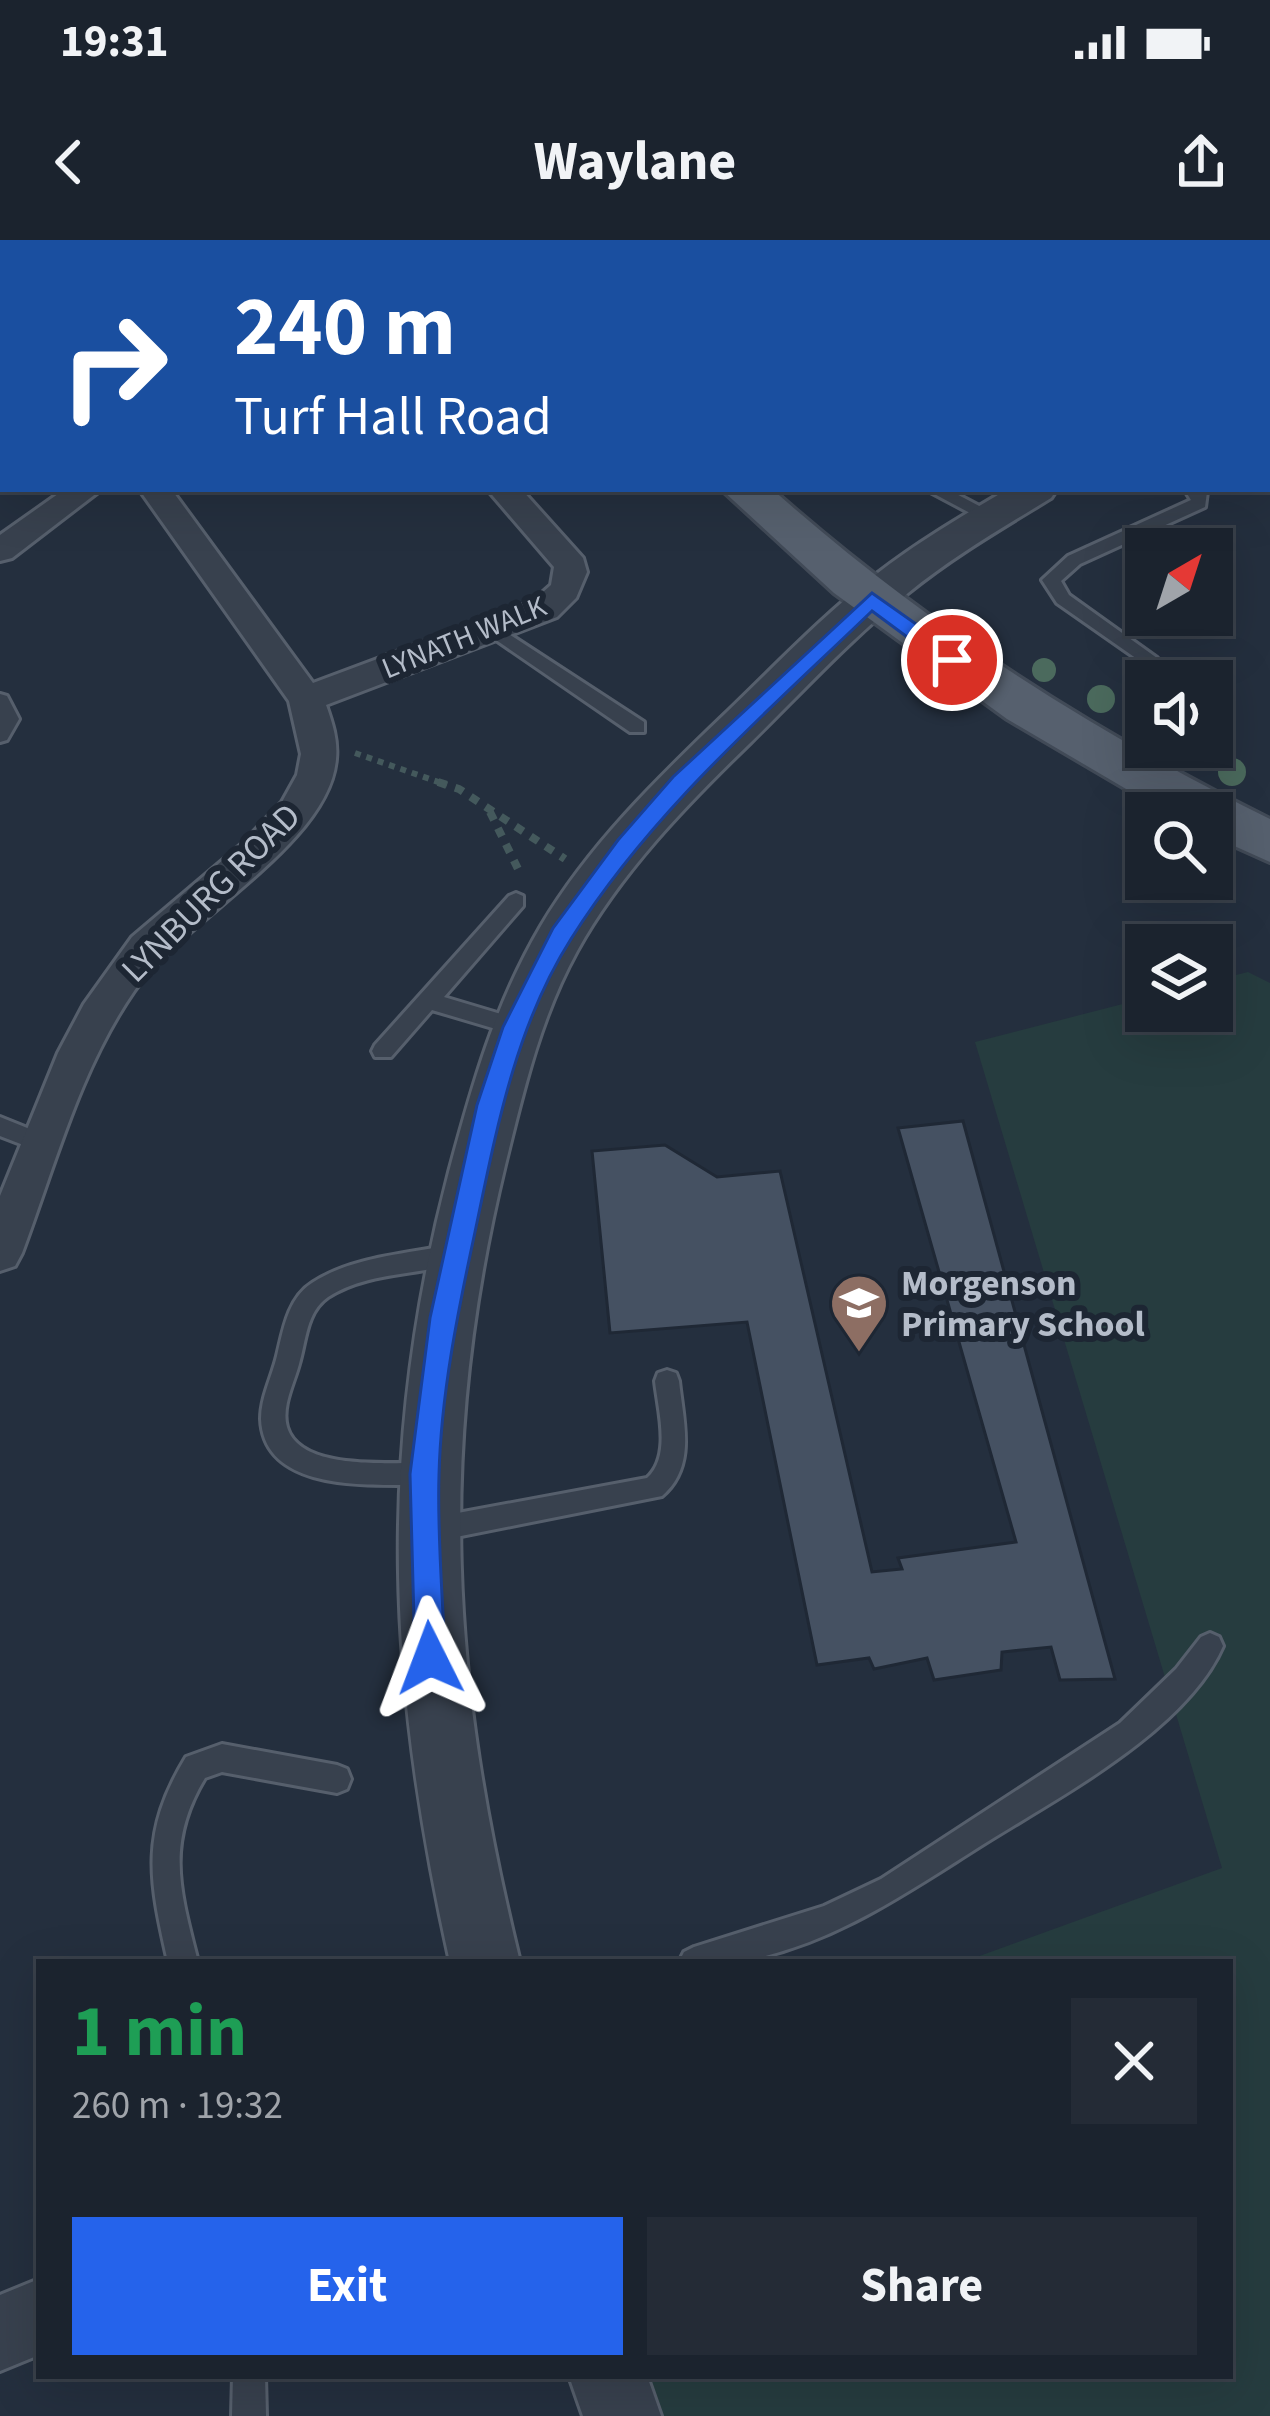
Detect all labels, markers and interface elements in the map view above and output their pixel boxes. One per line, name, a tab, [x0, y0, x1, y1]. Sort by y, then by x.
text: 19:31	[60, 10, 169, 74]
text: Waylane	[534, 124, 736, 201]
icon: back	[36, 129, 102, 195]
icon: share	[1168, 129, 1234, 195]
text: 240 m	[234, 268, 456, 388]
icon: right	[36, 288, 192, 444]
text: Turf Hall Road	[234, 379, 552, 456]
north arrow	[1125, 528, 1233, 636]
map controls	[1125, 528, 1233, 1032]
street label: LYNATH WALK	[375, 585, 554, 690]
pin	[901, 609, 1003, 711]
icon: arrive	[919, 627, 985, 693]
button: sound	[1125, 660, 1233, 768]
street label: LYNBURG ROAD	[110, 792, 312, 994]
button: search	[1125, 792, 1233, 900]
button: layers	[1125, 924, 1233, 1032]
place label: Morgenson Primary School	[901, 1258, 1145, 1350]
school or university icon: Morgenson Primary School	[828, 1272, 890, 1354]
position arrow	[367, 1595, 493, 1721]
text: 1 min	[72, 1981, 247, 2084]
button: close	[1071, 1998, 1197, 2124]
text: 260 m · 19:32	[72, 2078, 283, 2134]
button: Exit	[72, 2217, 623, 2355]
button: Share	[647, 2217, 1197, 2355]

